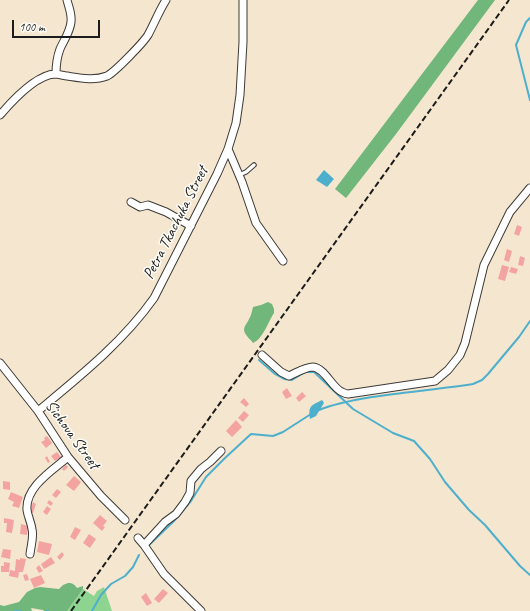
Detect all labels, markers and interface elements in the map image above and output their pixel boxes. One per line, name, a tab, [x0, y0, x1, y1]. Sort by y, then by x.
scale bar	[14, 12, 102, 38]
text: 100 m	[19, 19, 45, 35]
street label: Petra Tkachuka Street	[139, 163, 213, 283]
street label: Sichova Street	[41, 397, 103, 473]

